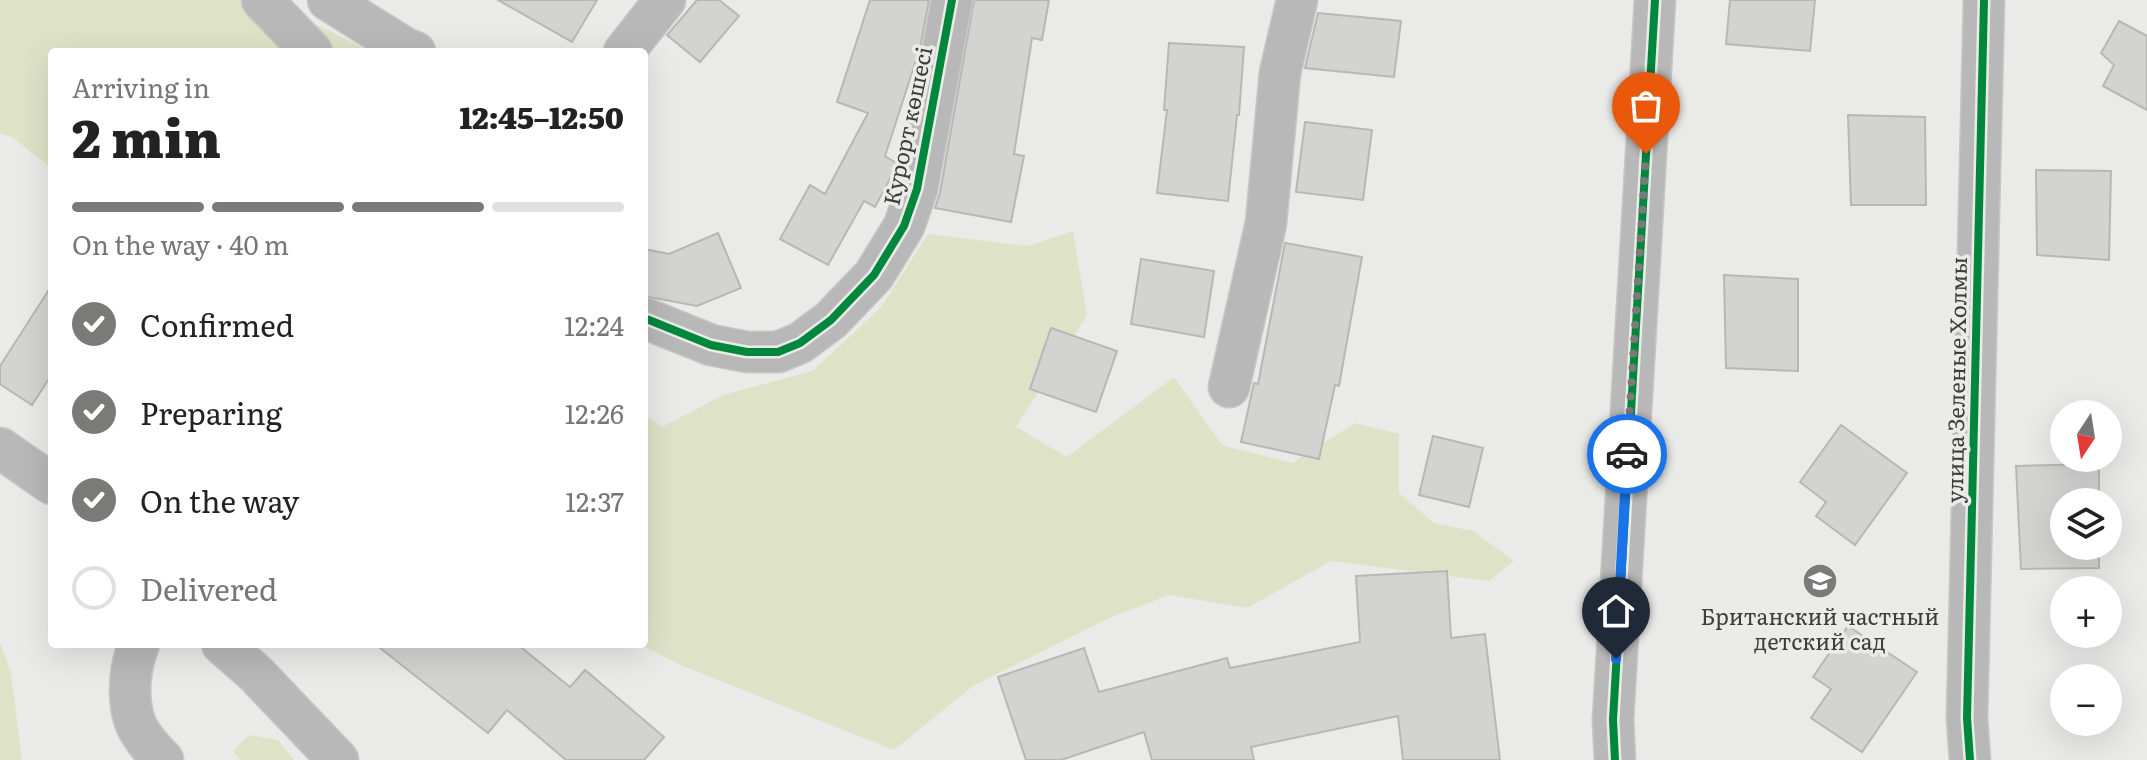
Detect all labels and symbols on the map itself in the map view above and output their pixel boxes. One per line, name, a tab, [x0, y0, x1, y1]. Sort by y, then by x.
street label: Курорт көшесі	[874, 43, 939, 208]
pin	[1612, 72, 1680, 154]
street label: улица Зеленые Холмы	[1937, 256, 1974, 504]
north arrow	[2050, 400, 2122, 472]
courier	[1587, 414, 1667, 494]
school or university icon: Британский частный детский сад	[1801, 562, 1839, 600]
pin	[1582, 577, 1650, 659]
place label: Британский частный детский сад	[1701, 599, 1939, 657]

